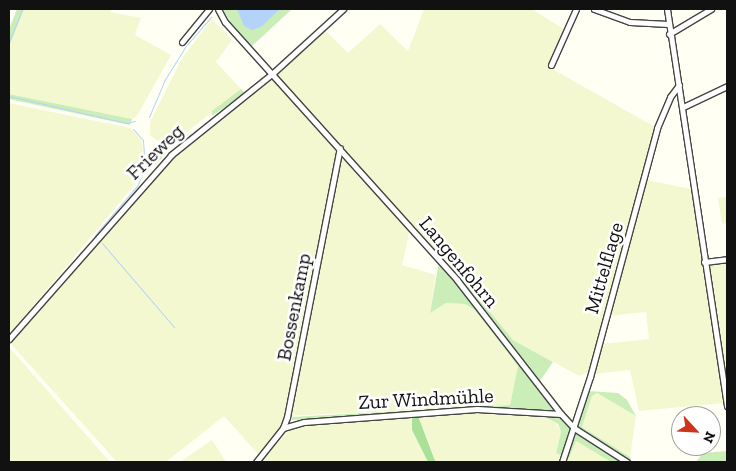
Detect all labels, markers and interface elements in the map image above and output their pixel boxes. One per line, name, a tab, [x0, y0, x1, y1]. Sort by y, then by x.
street label: Frieweg	[122, 119, 188, 185]
street label: Langenfohrn	[414, 212, 504, 312]
street label: Mittelflage	[579, 219, 629, 317]
street label: Bossenkamp	[272, 251, 316, 363]
street label: Zur Windmühle	[357, 383, 495, 415]
north arrow	[671, 406, 721, 456]
text: N	[699, 429, 719, 446]

